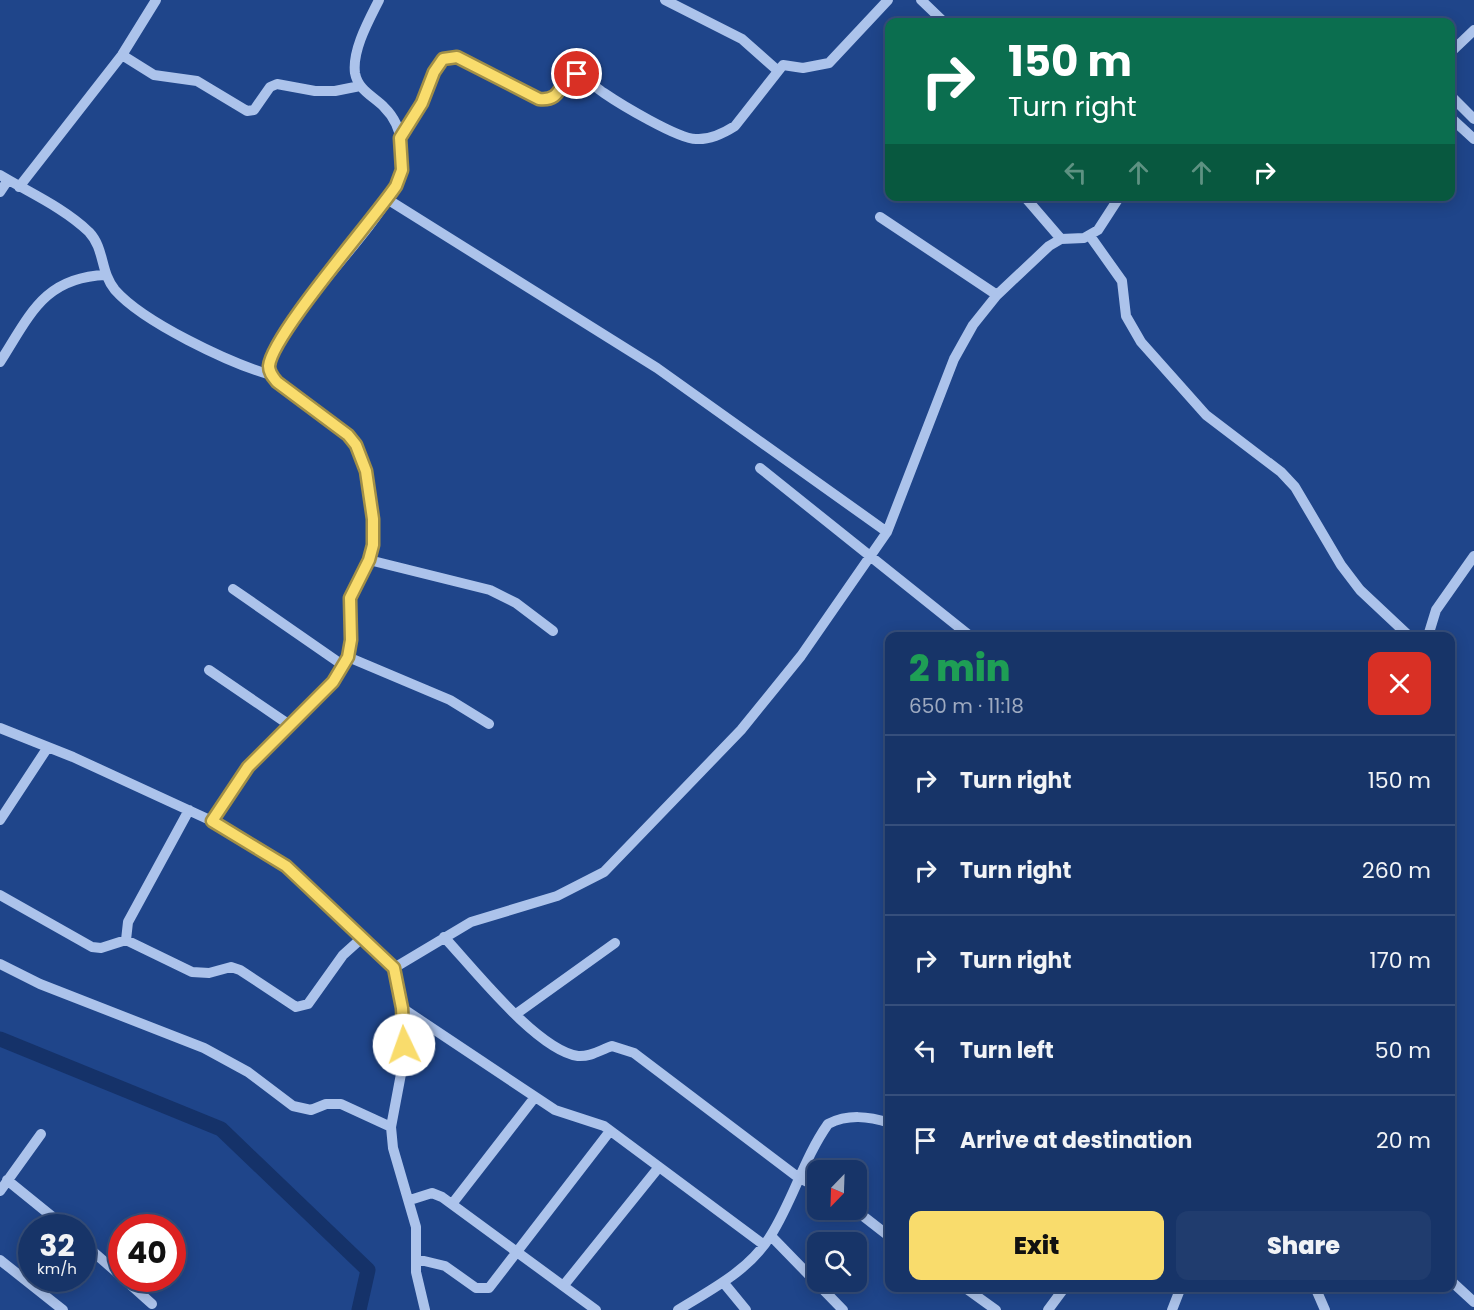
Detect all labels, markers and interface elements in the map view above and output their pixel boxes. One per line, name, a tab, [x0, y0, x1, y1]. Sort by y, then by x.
text: 150 m	[1008, 32, 1132, 91]
icon: right	[909, 42, 987, 120]
pin	[551, 48, 602, 99]
icon: arrive	[560, 57, 593, 90]
text: Turn right	[1008, 88, 1137, 125]
icon: left	[1059, 156, 1092, 189]
icon: ahead	[1122, 156, 1155, 189]
icon: ahead	[1185, 156, 1218, 189]
icon: right	[1248, 156, 1281, 189]
text: 2 min	[909, 643, 1011, 694]
button: close	[1368, 652, 1431, 715]
text: 650 m · 11:18	[909, 692, 1024, 720]
icon: right	[909, 764, 942, 797]
text: Turn right	[960, 765, 1071, 796]
text: 150 m	[1368, 765, 1431, 796]
icon: right	[909, 854, 942, 887]
text: Turn right	[960, 855, 1071, 886]
text: 260 m	[1362, 855, 1431, 886]
icon: right	[909, 944, 942, 977]
text: Turn right	[960, 945, 1071, 976]
text: 170 m	[1370, 945, 1431, 976]
position arrow	[372, 1013, 436, 1077]
icon: left	[909, 1034, 942, 1067]
text: Turn left	[960, 1035, 1054, 1066]
text: 50 m	[1375, 1035, 1431, 1066]
icon: arrive	[909, 1124, 942, 1157]
text: Arrive at destination	[960, 1125, 1192, 1156]
text: 20 m	[1376, 1125, 1431, 1156]
north arrow	[807, 1160, 867, 1220]
map controls	[807, 1160, 867, 1292]
button: Exit	[909, 1211, 1164, 1280]
button: Share	[1176, 1211, 1431, 1280]
speed limit sign: 40	[108, 1214, 186, 1292]
text: 32	[39, 1224, 75, 1267]
button: search	[807, 1232, 867, 1292]
text: km/h	[37, 1258, 77, 1279]

